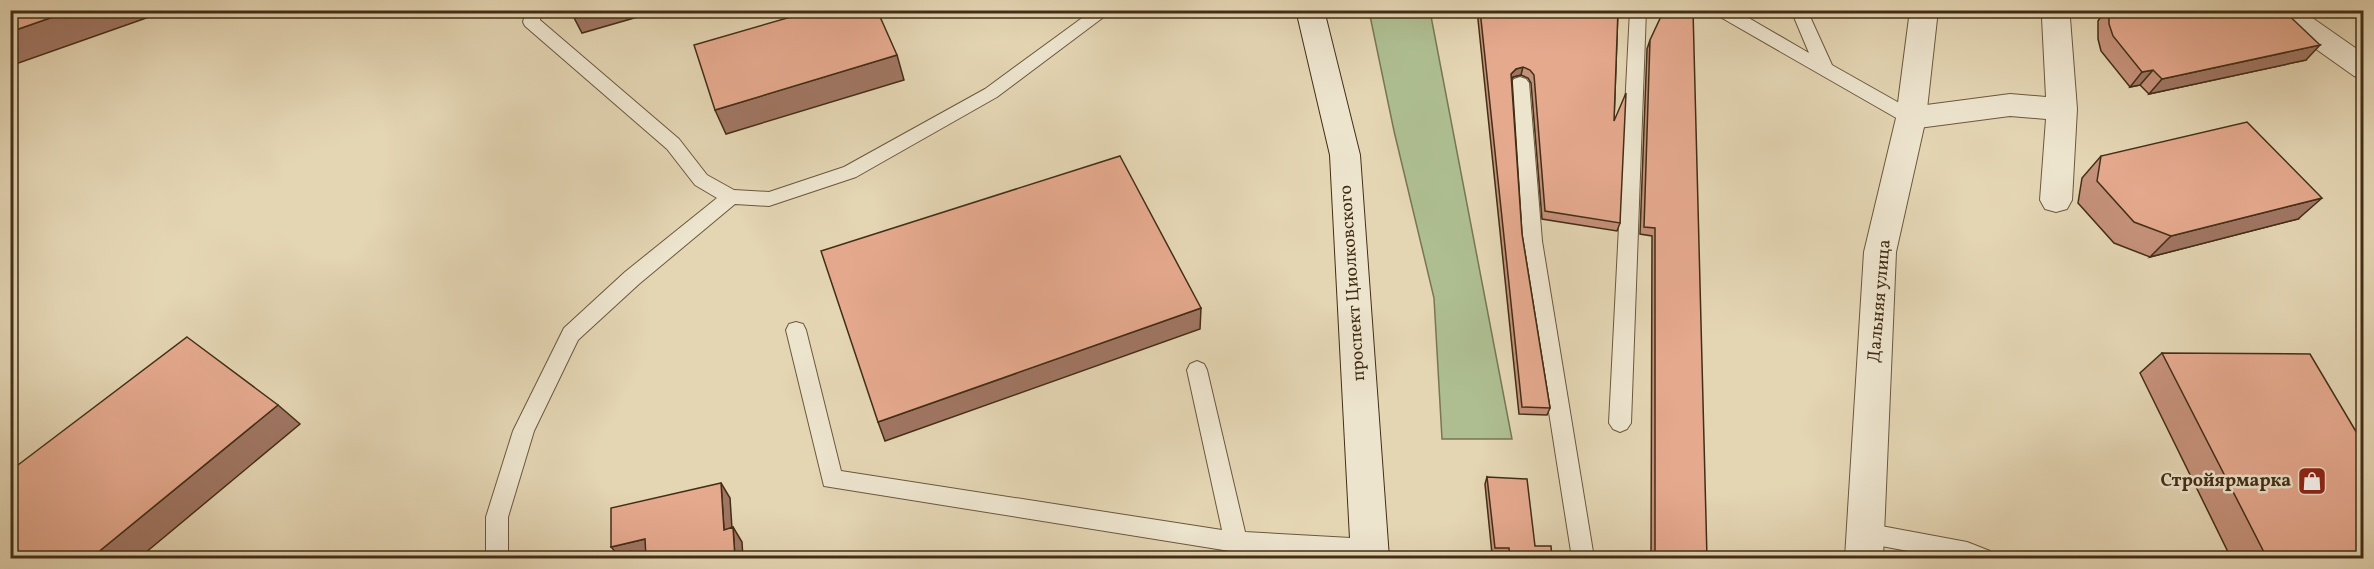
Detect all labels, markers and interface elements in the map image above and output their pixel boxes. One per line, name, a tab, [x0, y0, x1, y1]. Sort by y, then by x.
street label: проспект Циолковского	[1334, 184, 1372, 382]
street label: Дальняя улица	[1862, 238, 1898, 364]
shop icon: Стройярмарка	[2296, 465, 2328, 497]
place label: Стройярмарка	[2161, 469, 2291, 494]

